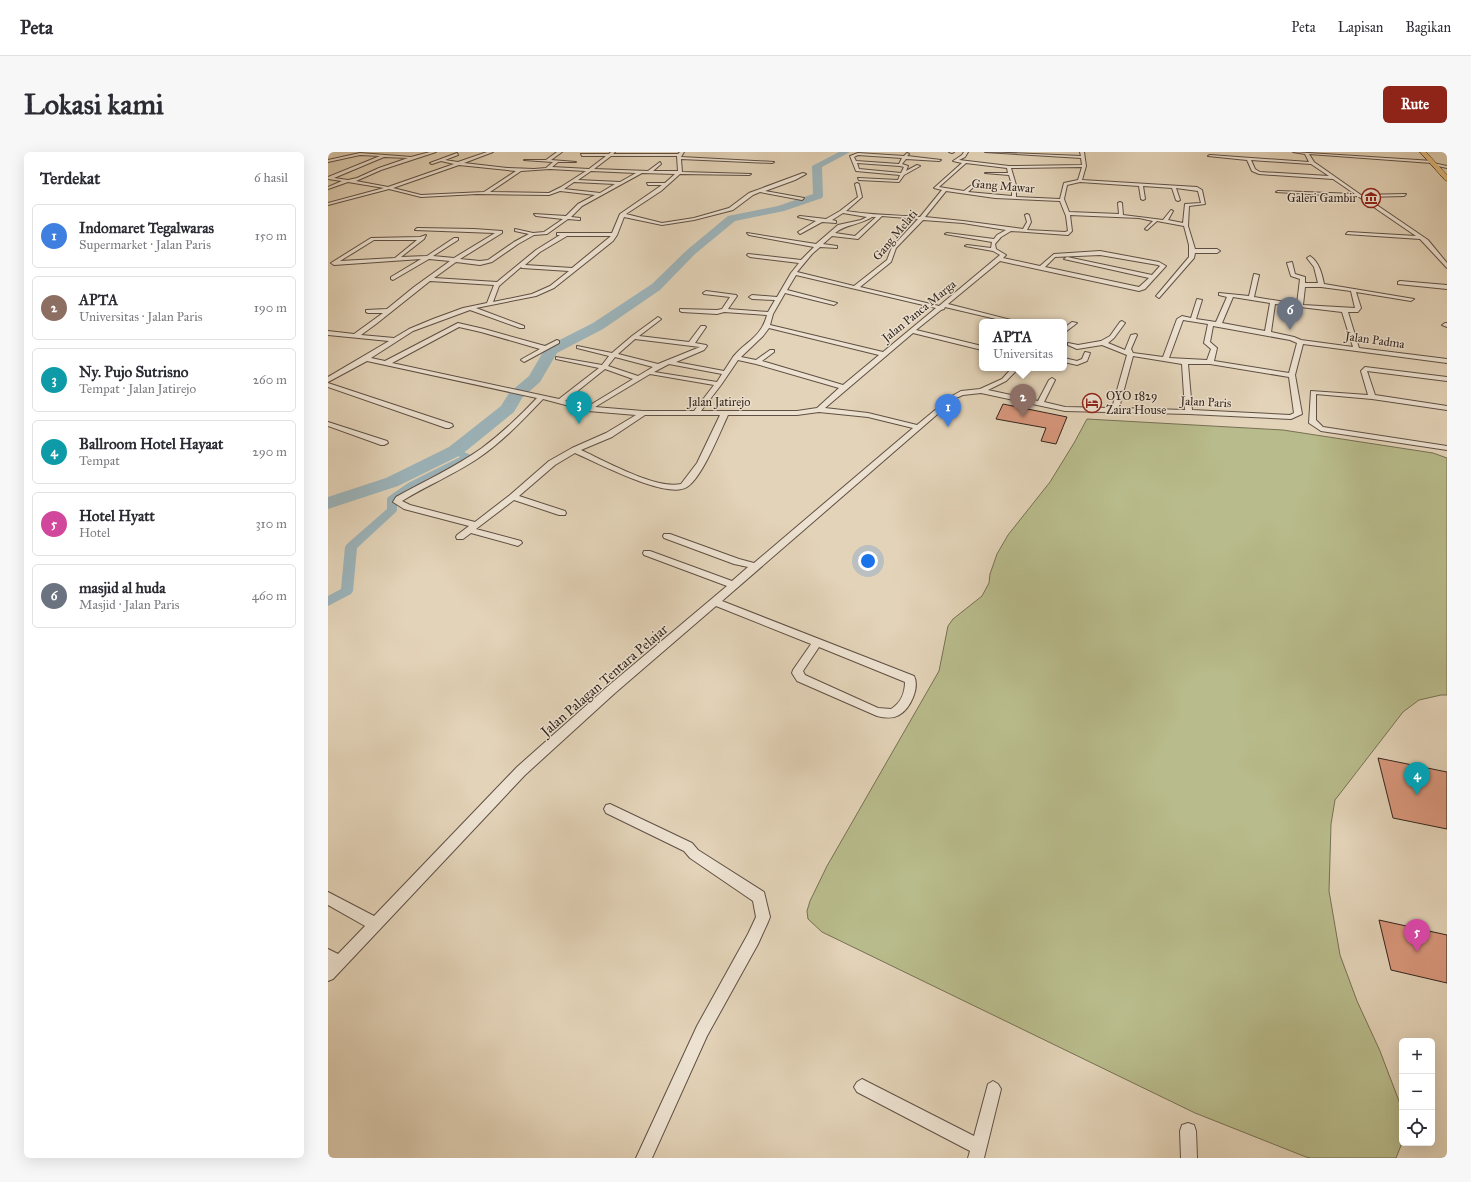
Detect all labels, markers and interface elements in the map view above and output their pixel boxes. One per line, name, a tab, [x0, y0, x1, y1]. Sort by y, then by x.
text: Peta	[20, 16, 53, 39]
text: Peta	[1291, 19, 1316, 36]
text: Lapisan	[1338, 19, 1383, 36]
text: Bagikan	[1405, 19, 1451, 36]
button: Rute	[1383, 86, 1447, 123]
text: Lokasi kami	[24, 87, 164, 122]
text: Terdekat	[40, 168, 100, 189]
text: 6 hasil	[254, 170, 288, 186]
street label: Gang Mawar	[971, 176, 1036, 197]
museum icon: Galeri Gambir	[1360, 187, 1382, 209]
place label: Galeri Gambir	[1287, 191, 1357, 205]
street label: Gang Melati	[870, 206, 921, 264]
text: Indomaret Tegalwaras	[79, 219, 214, 237]
text: 1	[51, 228, 57, 244]
text: 150 m	[255, 228, 287, 244]
text: Supermarket · Jalan Paris	[79, 237, 211, 253]
street label: Jalan Panca Marga	[878, 276, 960, 347]
text: APTA	[79, 291, 118, 309]
pin: 6	[1277, 297, 1303, 330]
text: 2	[51, 300, 57, 316]
text: 190 m	[254, 300, 287, 316]
text: Universitas · Jalan Paris	[79, 309, 202, 325]
popup	[979, 319, 1067, 371]
text: APTA	[993, 328, 1032, 346]
street label: Jalan Padma	[1342, 329, 1407, 352]
text: Universitas	[993, 346, 1053, 362]
text: Ny. Pujo Sutrisno	[79, 363, 188, 381]
text: 3	[51, 372, 57, 388]
text: 260 m	[253, 372, 287, 388]
text: Tempat · Jalan Jatirejo	[79, 381, 196, 397]
pin: 2	[1010, 384, 1036, 417]
place label: OYO 1829 Zaira House	[1106, 389, 1166, 417]
pin: 3	[566, 391, 592, 424]
hotel icon: OYO 1829 Zaira House	[1081, 392, 1103, 414]
pin: 1	[935, 394, 961, 427]
street label: Jalan Paris	[1178, 394, 1232, 411]
street label: Jalan Jatirejo	[686, 395, 750, 410]
text: Ballroom Hotel Hayaat	[79, 435, 223, 453]
text: 4	[50, 444, 58, 460]
text: 290 m	[252, 444, 287, 460]
text: Tempat	[79, 453, 120, 469]
text: Hotel Hyatt	[79, 507, 155, 525]
text: 5	[51, 516, 57, 532]
text: 310 m	[255, 516, 287, 532]
text: Hotel	[79, 525, 110, 541]
your location	[858, 551, 878, 571]
text: masjid al huda	[79, 579, 166, 597]
text: 6	[51, 588, 57, 604]
text: 460 m	[252, 588, 287, 604]
text: Masjid · Jalan Paris	[79, 597, 179, 613]
street label: Jalan Palagan Tentara Pelajar	[536, 620, 672, 742]
pin: 4	[1404, 762, 1430, 795]
pin: 5	[1404, 919, 1430, 952]
map controls	[1399, 1038, 1435, 1146]
button: +	[1399, 1038, 1435, 1074]
button: −	[1399, 1074, 1435, 1110]
button: locate	[1399, 1110, 1435, 1146]

